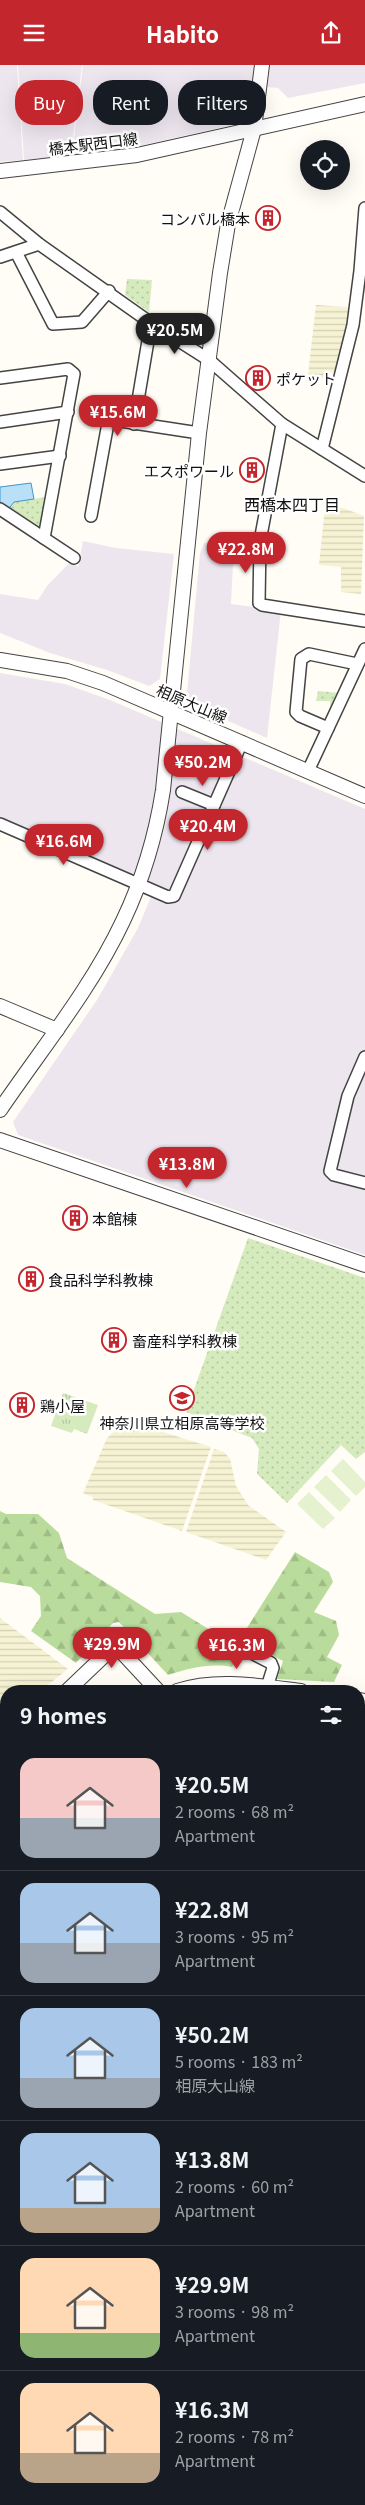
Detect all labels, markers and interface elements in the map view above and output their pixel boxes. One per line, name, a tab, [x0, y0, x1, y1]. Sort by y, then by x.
text: Habito	[146, 17, 219, 49]
icon: menu	[20, 19, 48, 47]
icon: share	[317, 19, 345, 47]
chip: Buy	[15, 80, 83, 125]
chip: Rent	[93, 80, 168, 125]
chip: Filters	[178, 80, 266, 125]
street label: 橋本駅西口線	[47, 127, 139, 159]
map controls	[300, 140, 350, 190]
button: locate	[300, 140, 350, 190]
building icon: コンパル橋本	[255, 205, 281, 231]
place label: コンパル橋本	[160, 208, 250, 229]
pin: ¥20.5M	[134, 313, 216, 355]
text: ¥20.5M	[147, 317, 203, 341]
building icon: ポケット	[245, 365, 271, 391]
place label: ポケット	[276, 368, 336, 389]
pin: ¥15.6M	[77, 395, 159, 437]
text: ¥15.6M	[90, 399, 146, 423]
building icon: エスポワール	[239, 457, 265, 483]
place label: エスポワール	[144, 460, 234, 481]
district label: 西橋本四丁目	[244, 492, 340, 516]
pin: ¥22.8M	[205, 531, 287, 574]
text: ¥22.8M	[218, 536, 274, 560]
street label: 相原大山線	[153, 679, 231, 727]
pin: ¥50.2M	[162, 745, 244, 787]
text: ¥50.2M	[175, 749, 231, 773]
pin: ¥20.4M	[167, 809, 249, 851]
text: ¥20.4M	[180, 813, 236, 837]
pin: ¥16.6M	[23, 823, 105, 866]
text: ¥16.6M	[36, 828, 92, 852]
pin: ¥13.8M	[146, 1147, 228, 1189]
text: ¥13.8M	[159, 1151, 215, 1175]
building icon: 本館棟	[62, 1205, 88, 1231]
place label: 本館棟	[92, 1208, 137, 1229]
building icon: 食品科学科教棟	[18, 1266, 44, 1292]
place label: 食品科学科教棟	[48, 1269, 153, 1290]
building icon: 畜産科学科教棟	[101, 1327, 127, 1353]
place label: 畜産科学科教棟	[132, 1330, 237, 1351]
school or university icon: 神奈川県立相原高等学校	[169, 1385, 195, 1411]
building icon: 鶏小屋	[9, 1392, 35, 1418]
place label: 鶏小屋	[40, 1395, 85, 1416]
place label: 神奈川県立相原高等学校	[99, 1412, 265, 1433]
pin: ¥29.9M	[71, 1627, 153, 1669]
pin: ¥16.3M	[196, 1627, 278, 1670]
text: ¥29.9M	[84, 1631, 140, 1655]
text: ¥16.3M	[209, 1632, 265, 1656]
text: 9 homes	[20, 1700, 107, 1730]
icon: filters	[317, 1701, 345, 1729]
text: ¥20.5M	[175, 1769, 249, 1799]
icon: home	[60, 1778, 120, 1838]
text: 2 rooms · 68 m²	[175, 1799, 294, 1823]
text: Apartment	[175, 1823, 255, 1847]
text: ¥22.8M	[175, 1894, 249, 1924]
icon: home	[60, 1903, 120, 1963]
text: 3 rooms · 95 m²	[175, 1924, 294, 1948]
text: Apartment	[175, 1948, 255, 1972]
text: ¥50.2M	[175, 2019, 249, 2049]
icon: home	[60, 2028, 120, 2088]
text: 5 rooms · 183 m²	[175, 2049, 303, 2073]
text: 相原大山線	[175, 2073, 255, 2097]
text: ¥13.8M	[175, 2144, 249, 2174]
icon: home	[60, 2153, 120, 2213]
text: 2 rooms · 60 m²	[175, 2174, 294, 2198]
text: Apartment	[175, 2198, 255, 2222]
text: ¥29.9M	[175, 2269, 249, 2299]
icon: home	[60, 2278, 120, 2338]
text: 3 rooms · 98 m²	[175, 2299, 294, 2323]
text: Apartment	[175, 2323, 255, 2347]
text: ¥16.3M	[175, 2394, 249, 2424]
icon: home	[60, 2403, 120, 2463]
text: 2 rooms · 78 m²	[175, 2424, 294, 2448]
text: Apartment	[175, 2448, 255, 2472]

